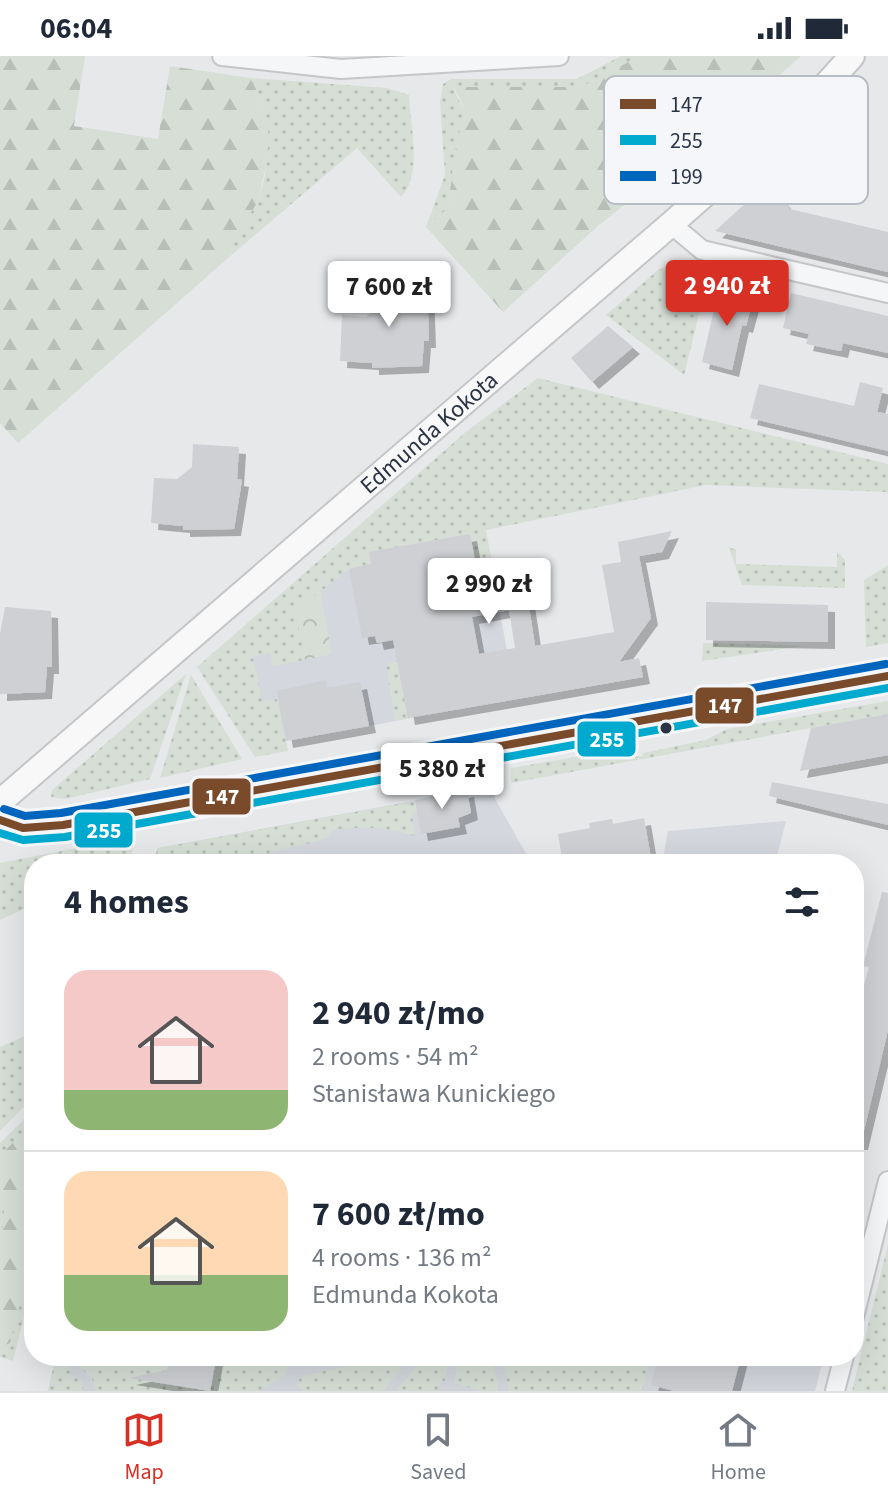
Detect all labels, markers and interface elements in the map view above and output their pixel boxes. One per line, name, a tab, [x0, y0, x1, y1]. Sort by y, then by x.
text: 06:04	[40, 7, 112, 50]
legend	[604, 76, 868, 204]
text: 147	[670, 89, 703, 121]
text: 255	[670, 125, 703, 157]
text: 199	[670, 161, 703, 193]
pin: 2 940 zł	[644, 260, 810, 328]
pin: 7 600 zł	[306, 261, 472, 329]
text: 2 940 zł	[684, 267, 770, 304]
text: 7 600 zł	[346, 268, 432, 305]
street label: Edmunda Kokota	[352, 363, 506, 502]
pin: 2 990 zł	[406, 558, 572, 626]
text: 2 990 zł	[446, 565, 532, 602]
line badge: 147	[694, 686, 755, 725]
text: 147	[708, 690, 742, 722]
line badge: 255	[576, 720, 637, 758]
unlabelled marker	[658, 720, 674, 736]
text: 255	[590, 724, 624, 756]
pin: 5 380 zł	[359, 743, 525, 811]
text: 5 380 zł	[399, 750, 485, 787]
line badge: 147	[191, 777, 252, 816]
text: 147	[205, 781, 239, 813]
line badge: 255	[73, 811, 134, 849]
text: 255	[87, 815, 121, 847]
text: 4 homes	[64, 878, 189, 927]
icon: filters	[780, 880, 824, 924]
text: 2 940 zł/mo	[312, 989, 485, 1038]
icon: home	[128, 1002, 224, 1098]
text: 2 rooms · 54 m²	[312, 1038, 479, 1075]
text: Stanisława Kunickiego	[312, 1075, 556, 1112]
text: 7 600 zł/mo	[312, 1190, 485, 1239]
icon: home	[128, 1203, 224, 1299]
text: 4 rooms · 136 m²	[312, 1239, 491, 1276]
text: Edmunda Kokota	[312, 1276, 499, 1313]
tab: Map	[122, 1408, 166, 1488]
tab: Saved	[410, 1408, 466, 1488]
tab: Home	[711, 1408, 766, 1488]

